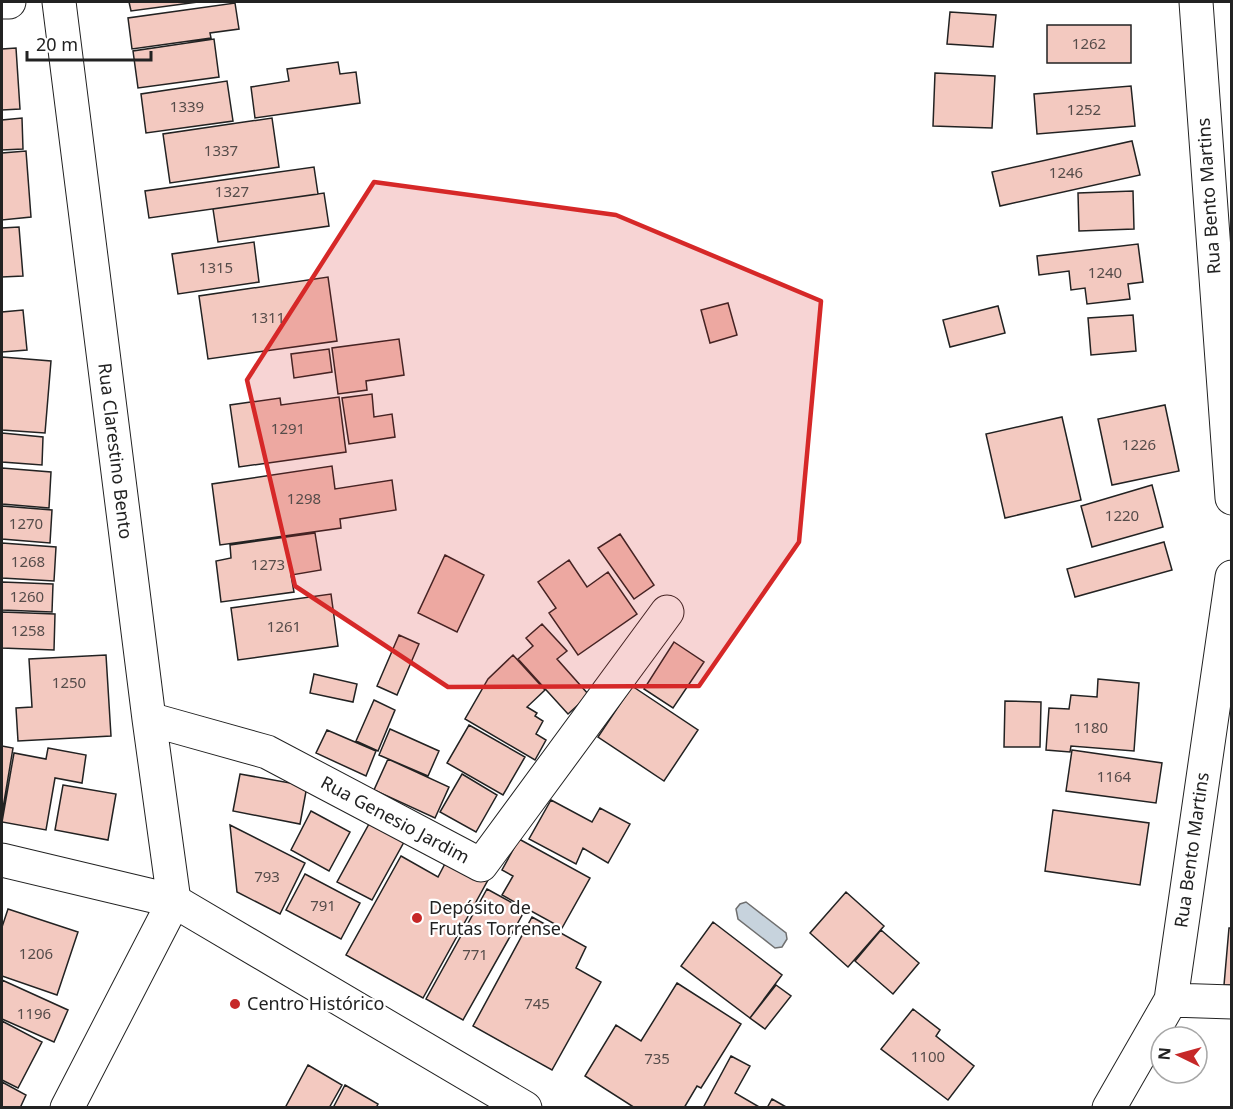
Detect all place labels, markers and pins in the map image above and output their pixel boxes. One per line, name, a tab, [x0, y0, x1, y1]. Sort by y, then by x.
place label: Depósito de Frutas Torrense	[429, 895, 561, 940]
marker: Depósito de Frutas Torrense	[410, 911, 424, 925]
place label: Centro Histórico	[247, 991, 384, 1015]
marker: Centro Histórico	[228, 997, 242, 1011]

